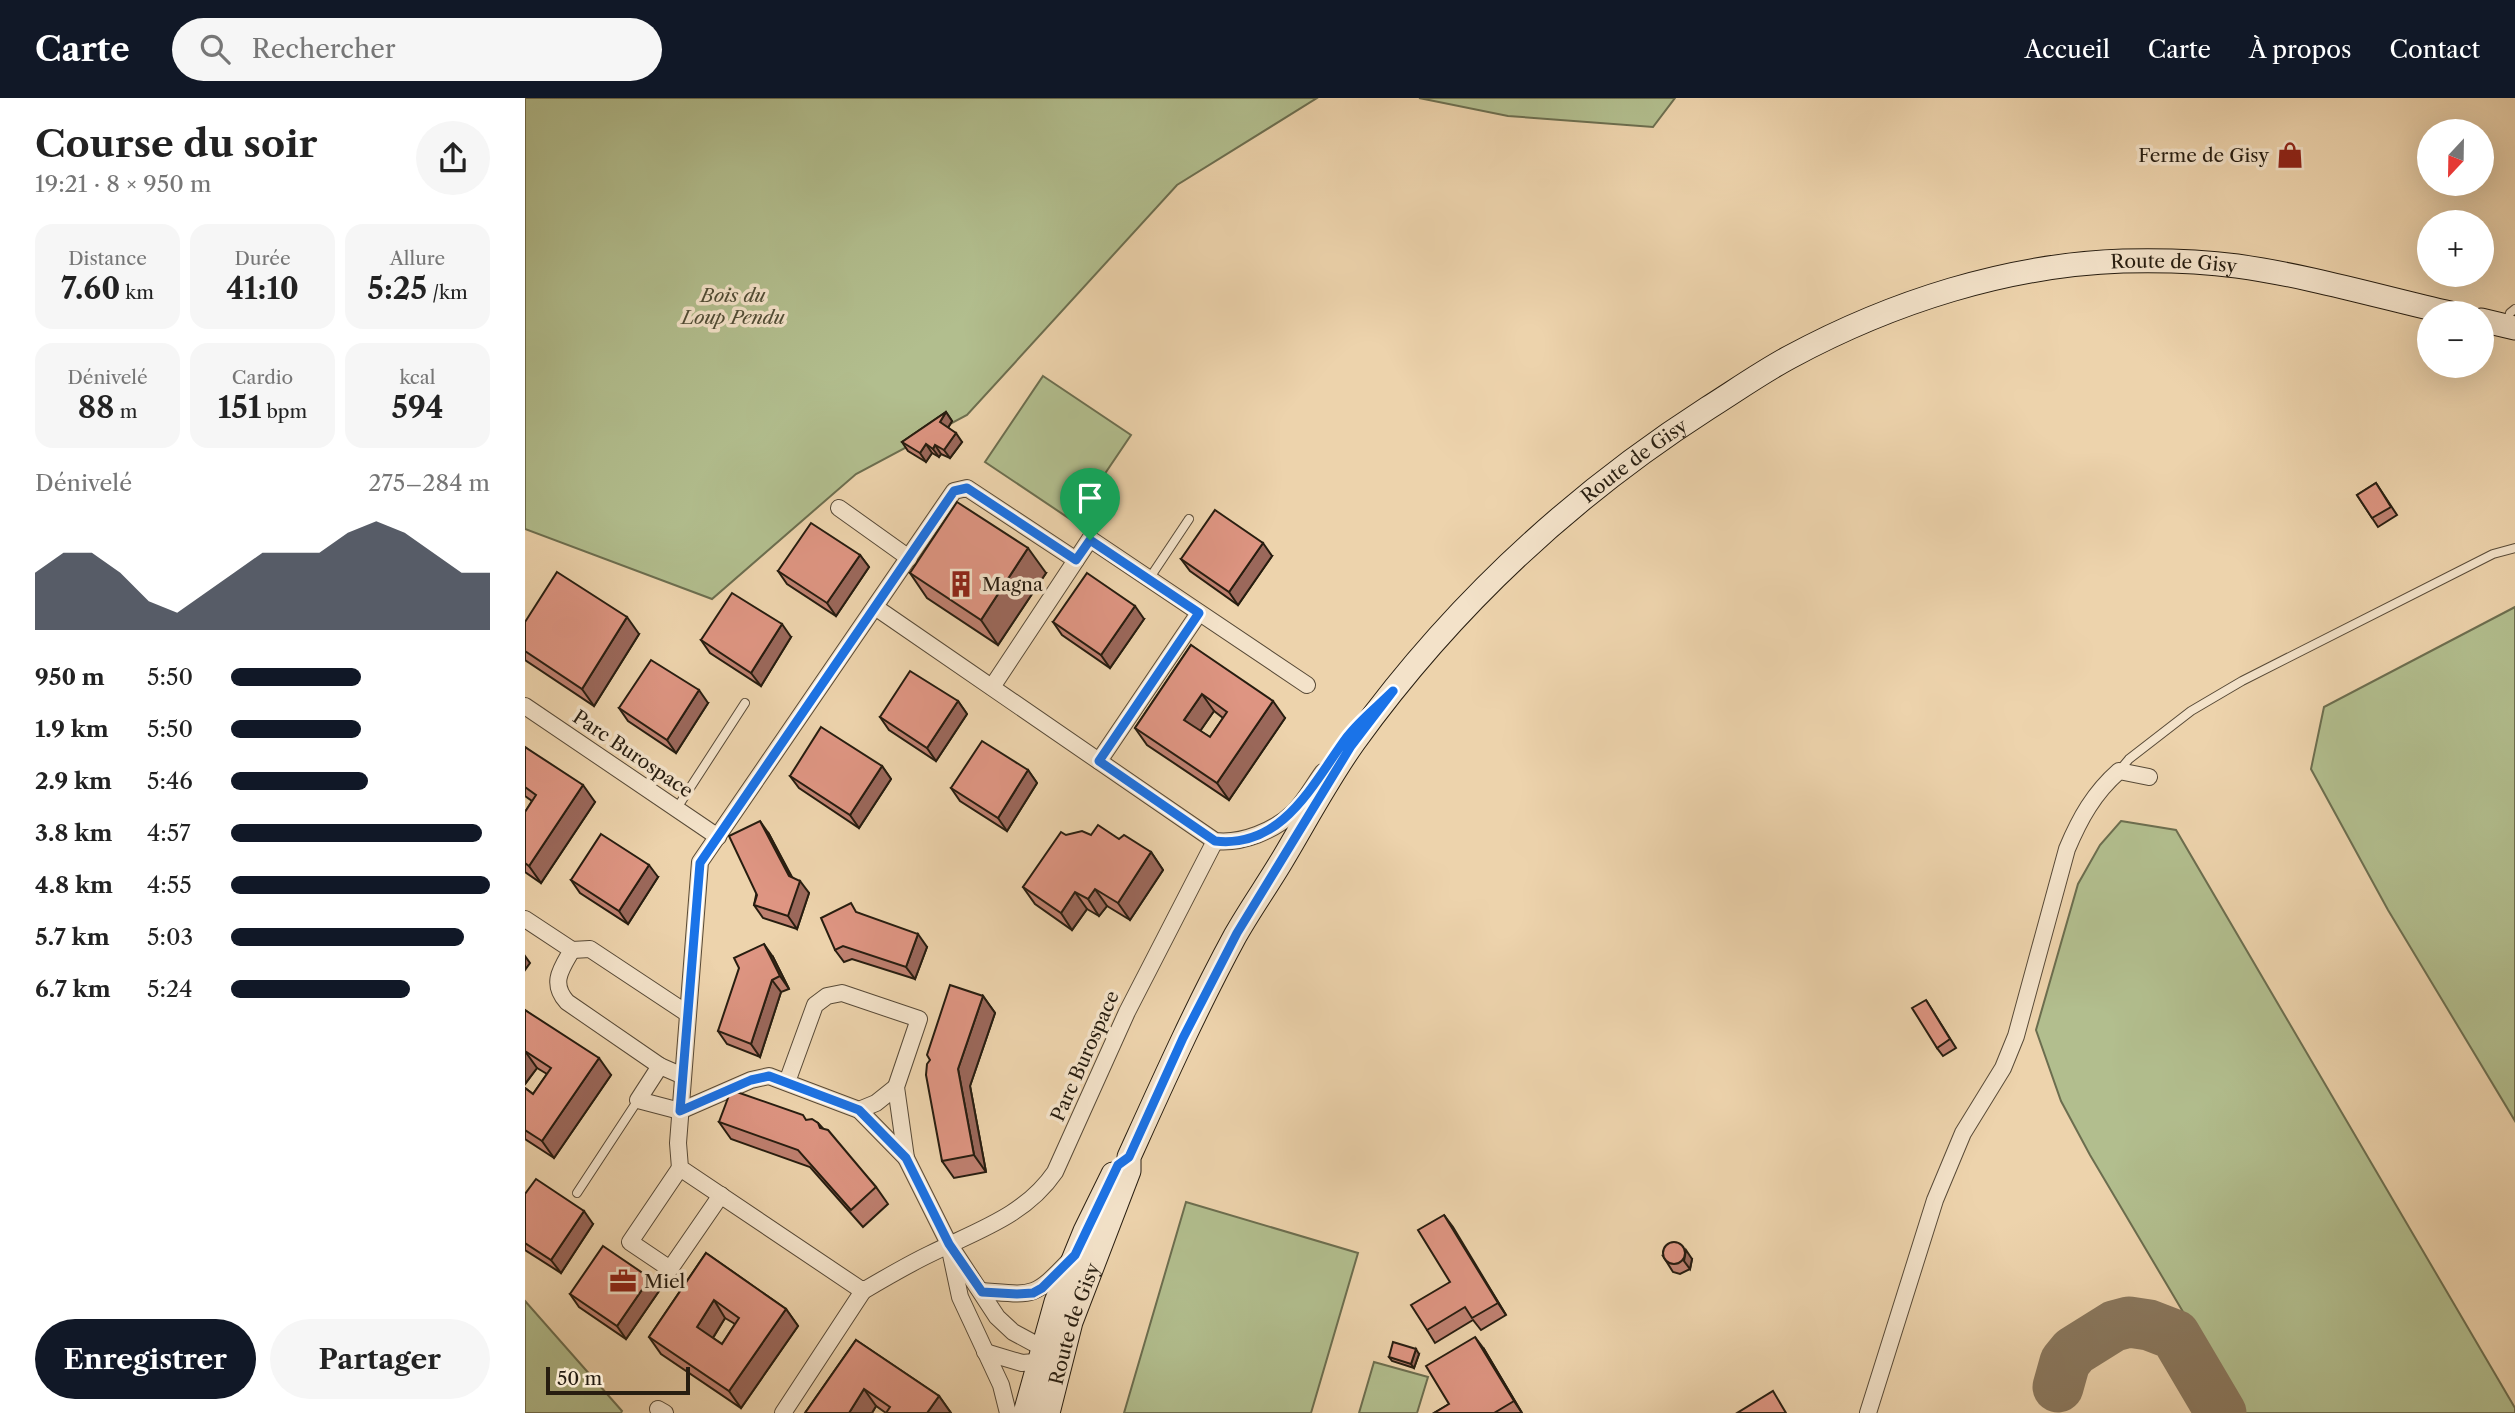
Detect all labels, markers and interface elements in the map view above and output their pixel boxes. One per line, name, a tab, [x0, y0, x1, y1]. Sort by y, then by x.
search box	[172, 18, 662, 81]
text: Carte	[35, 29, 130, 70]
icon: search	[196, 30, 234, 68]
text: Rechercher	[252, 33, 396, 65]
text: Accueil	[2025, 35, 2110, 64]
text: Carte	[2148, 35, 2211, 64]
text: À propos	[2249, 35, 2352, 64]
text: Contact	[2390, 35, 2480, 64]
north arrow	[2417, 119, 2494, 196]
map controls	[2417, 119, 2494, 378]
text: Course du soir	[35, 120, 317, 167]
button: share	[416, 121, 490, 195]
shop icon: Ferme de Gisy	[2275, 140, 2305, 170]
place label: Ferme de Gisy	[2138, 144, 2269, 167]
text: 19:21 · 8 × 950 m	[35, 170, 211, 198]
button: +	[2417, 210, 2494, 287]
text: Distance	[68, 247, 147, 270]
text: Durée	[234, 247, 291, 270]
text: Allure	[390, 247, 445, 270]
street label: Route de Gisy	[2110, 249, 2239, 277]
text: 7.60	[61, 270, 120, 307]
text: 41:10	[226, 270, 299, 307]
text: 5:25	[367, 270, 427, 307]
text: km	[120, 281, 154, 304]
text: /km	[427, 281, 468, 304]
park label: Bois du Loup Pendu	[680, 284, 785, 329]
button: −	[2417, 301, 2494, 378]
text: Dénivelé	[67, 366, 148, 389]
text: Cardio	[232, 366, 293, 389]
text: kcal	[400, 366, 435, 389]
text: 88	[78, 389, 115, 426]
text: 151	[218, 389, 261, 426]
text: 594	[391, 389, 444, 426]
text: m	[115, 400, 137, 423]
text: bpm	[261, 400, 307, 423]
street label: Route de Gisy	[1576, 413, 1692, 508]
pin	[1060, 468, 1120, 540]
text: Dénivelé	[35, 469, 132, 497]
text: 275–284 m	[368, 469, 490, 497]
icon: arrive	[1071, 479, 1109, 517]
building icon: Magna	[946, 569, 976, 599]
place label: Magna	[982, 573, 1043, 596]
text: 950 m	[35, 663, 105, 691]
text: 5:50	[147, 663, 193, 691]
street label: Parc Burospace	[568, 705, 698, 803]
text: 1.9 km	[35, 715, 109, 743]
text: 5:50	[147, 715, 193, 743]
text: 2.9 km	[35, 767, 112, 795]
text: 5:46	[147, 767, 193, 795]
text: 3.8 km	[35, 819, 112, 847]
text: 4:57	[147, 819, 191, 847]
text: 4.8 km	[35, 871, 113, 899]
text: 4:55	[147, 871, 192, 899]
text: 5.7 km	[35, 923, 110, 951]
text: 5:03	[147, 923, 193, 951]
text: 6.7 km	[35, 975, 111, 1003]
text: 5:24	[147, 975, 192, 1003]
street label: Parc Burospace	[1046, 987, 1124, 1125]
street label: Route de Gisy	[1044, 1259, 1104, 1387]
office icon: Miel	[608, 1266, 638, 1296]
place label: Miel	[644, 1270, 686, 1293]
button: Enregistrer	[35, 1319, 256, 1399]
button: Partager	[270, 1319, 490, 1399]
scale bar	[546, 1364, 689, 1396]
text: 50 m	[557, 1367, 602, 1390]

